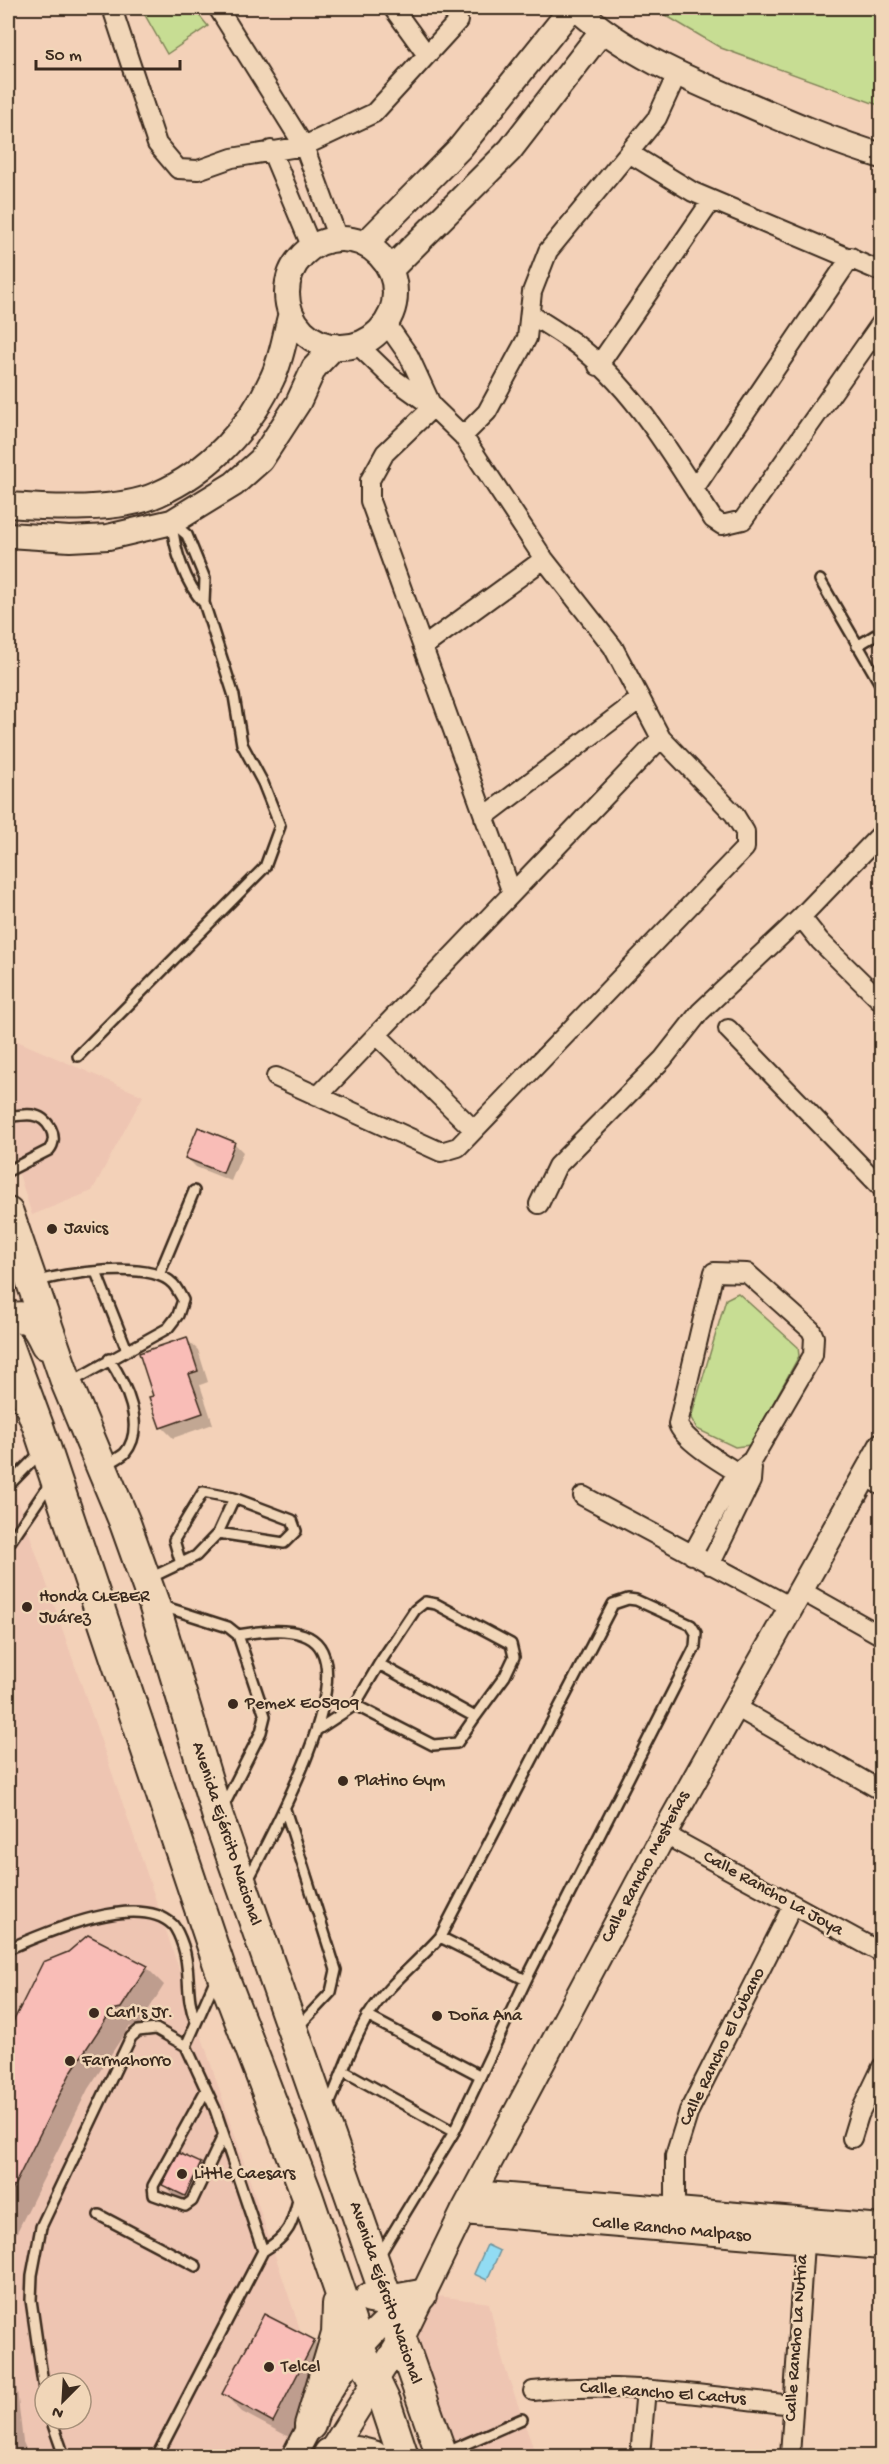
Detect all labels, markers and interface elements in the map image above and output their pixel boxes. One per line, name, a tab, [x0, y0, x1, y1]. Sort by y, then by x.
scale bar	[36, 33, 180, 71]
text: 50 m	[45, 46, 82, 67]
place label: Javics	[64, 1219, 109, 1240]
marker: Javics	[45, 1222, 59, 1236]
place label: Honda CLEBER Juárez	[39, 1587, 150, 1629]
marker: Honda CLEBER Juárez	[20, 1600, 34, 1614]
place label: Pemex E05909	[244, 1694, 359, 1715]
marker: Pemex E05909	[226, 1697, 240, 1711]
street label: Avenida Ejército Nacional	[186, 1740, 266, 1928]
place label: Platino Gym	[354, 1771, 446, 1792]
marker: Platino Gym	[336, 1774, 350, 1788]
street label: Calle Rancho Mesteñas	[597, 1786, 696, 1946]
street label: Calle Rancho La Joya	[699, 1847, 848, 1942]
street label: Calle Rancho El Cubano	[676, 1964, 770, 2130]
place label: Carl's Jr.	[106, 2003, 173, 2024]
marker: Carl's Jr.	[87, 2006, 101, 2020]
place label: Doña Ana	[448, 2006, 523, 2027]
marker: Doña Ana	[430, 2009, 444, 2023]
place label: Farmahorro	[81, 2051, 171, 2072]
marker: Farmahorro	[63, 2054, 77, 2068]
place label: Little Caesars	[194, 2164, 297, 2185]
marker: Little Caesars	[175, 2167, 189, 2181]
street label: Avenida Ejército Nacional	[344, 2199, 426, 2387]
street label: Calle Rancho Malpaso	[591, 2213, 753, 2247]
street label: Calle Rancho La Nutria	[781, 2253, 813, 2422]
place label: Telcel	[280, 2357, 321, 2378]
marker: Telcel	[262, 2360, 276, 2374]
north arrow	[33, 2371, 93, 2431]
street label: Calle Rancho El Cactus	[579, 2378, 748, 2410]
text: N	[49, 2400, 67, 2422]

